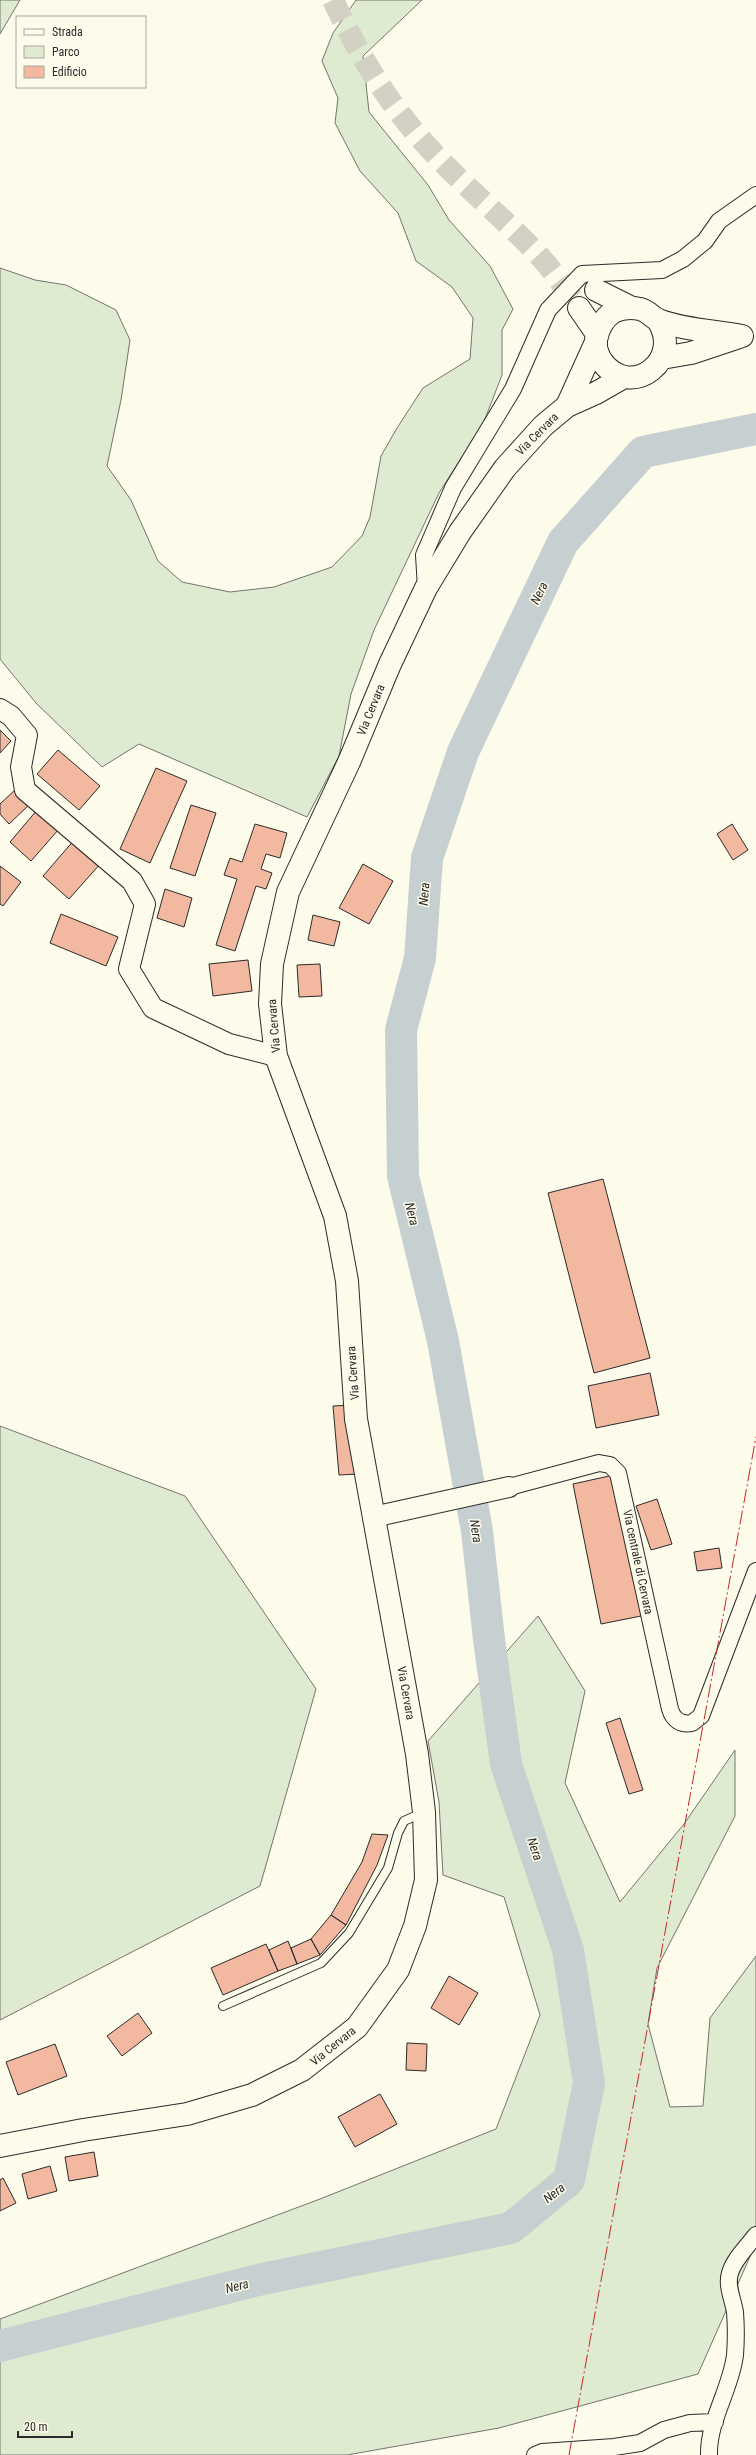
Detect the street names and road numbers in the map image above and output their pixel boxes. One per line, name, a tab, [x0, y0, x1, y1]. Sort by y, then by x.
street label: Via Cervara	[513, 410, 561, 458]
street label: Via Cervara	[354, 682, 388, 738]
street label: Via Cervara	[265, 998, 283, 1054]
street label: Via Cervara	[344, 1345, 362, 1400]
street label: Via centrale di Cervara	[620, 1508, 656, 1616]
street label: Via Cervara	[394, 1665, 418, 1721]
street label: Via Cervara	[308, 2023, 359, 2068]

